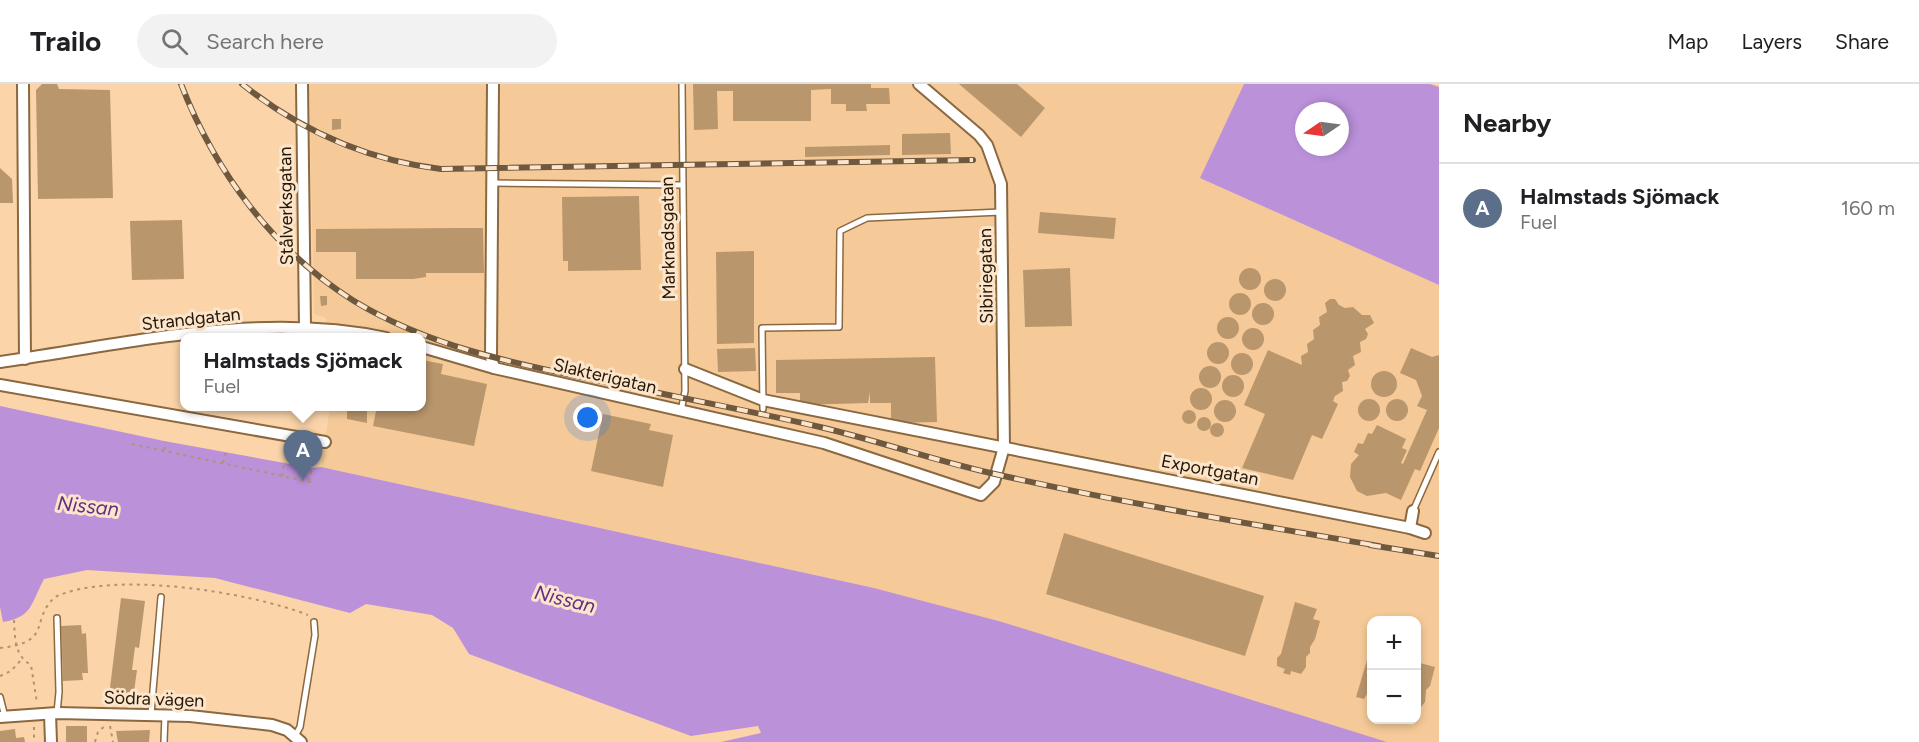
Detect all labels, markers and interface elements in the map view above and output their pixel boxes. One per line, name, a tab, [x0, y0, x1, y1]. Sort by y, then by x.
search box	[137, 14, 557, 68]
text: Trailo	[30, 24, 101, 58]
icon: search	[158, 25, 191, 58]
text: Search here	[206, 28, 324, 55]
text: Map	[1668, 29, 1708, 54]
text: Layers	[1741, 29, 1802, 54]
text: Share	[1835, 29, 1889, 54]
north arrow	[1295, 102, 1349, 156]
text: Nearby	[1463, 107, 1551, 139]
street label: Stålverksgatan	[274, 146, 298, 266]
street label: Marknadsgatan	[656, 176, 680, 300]
text: Halmstads Sjömack	[1520, 183, 1719, 210]
text: A	[1475, 196, 1490, 220]
text: 160 m	[1841, 196, 1895, 220]
text: Fuel	[1520, 210, 1557, 234]
street label: Sibiriegatan	[974, 228, 998, 324]
street label: Strandgatan	[140, 303, 242, 335]
popup	[180, 333, 426, 411]
text: Halmstads Sjömack	[203, 347, 403, 374]
street label: Slakterigatan	[551, 353, 659, 399]
text: Fuel	[203, 374, 240, 398]
your location	[573, 403, 602, 432]
pin: A	[284, 430, 322, 480]
street label: Exportgatan	[1159, 450, 1261, 490]
water label: Nissan	[56, 491, 120, 521]
water label: Nissan	[532, 580, 598, 618]
map controls	[1367, 616, 1421, 724]
button: +	[1367, 616, 1421, 670]
button: −	[1367, 670, 1421, 724]
street label: Södra vägen	[103, 686, 205, 712]

